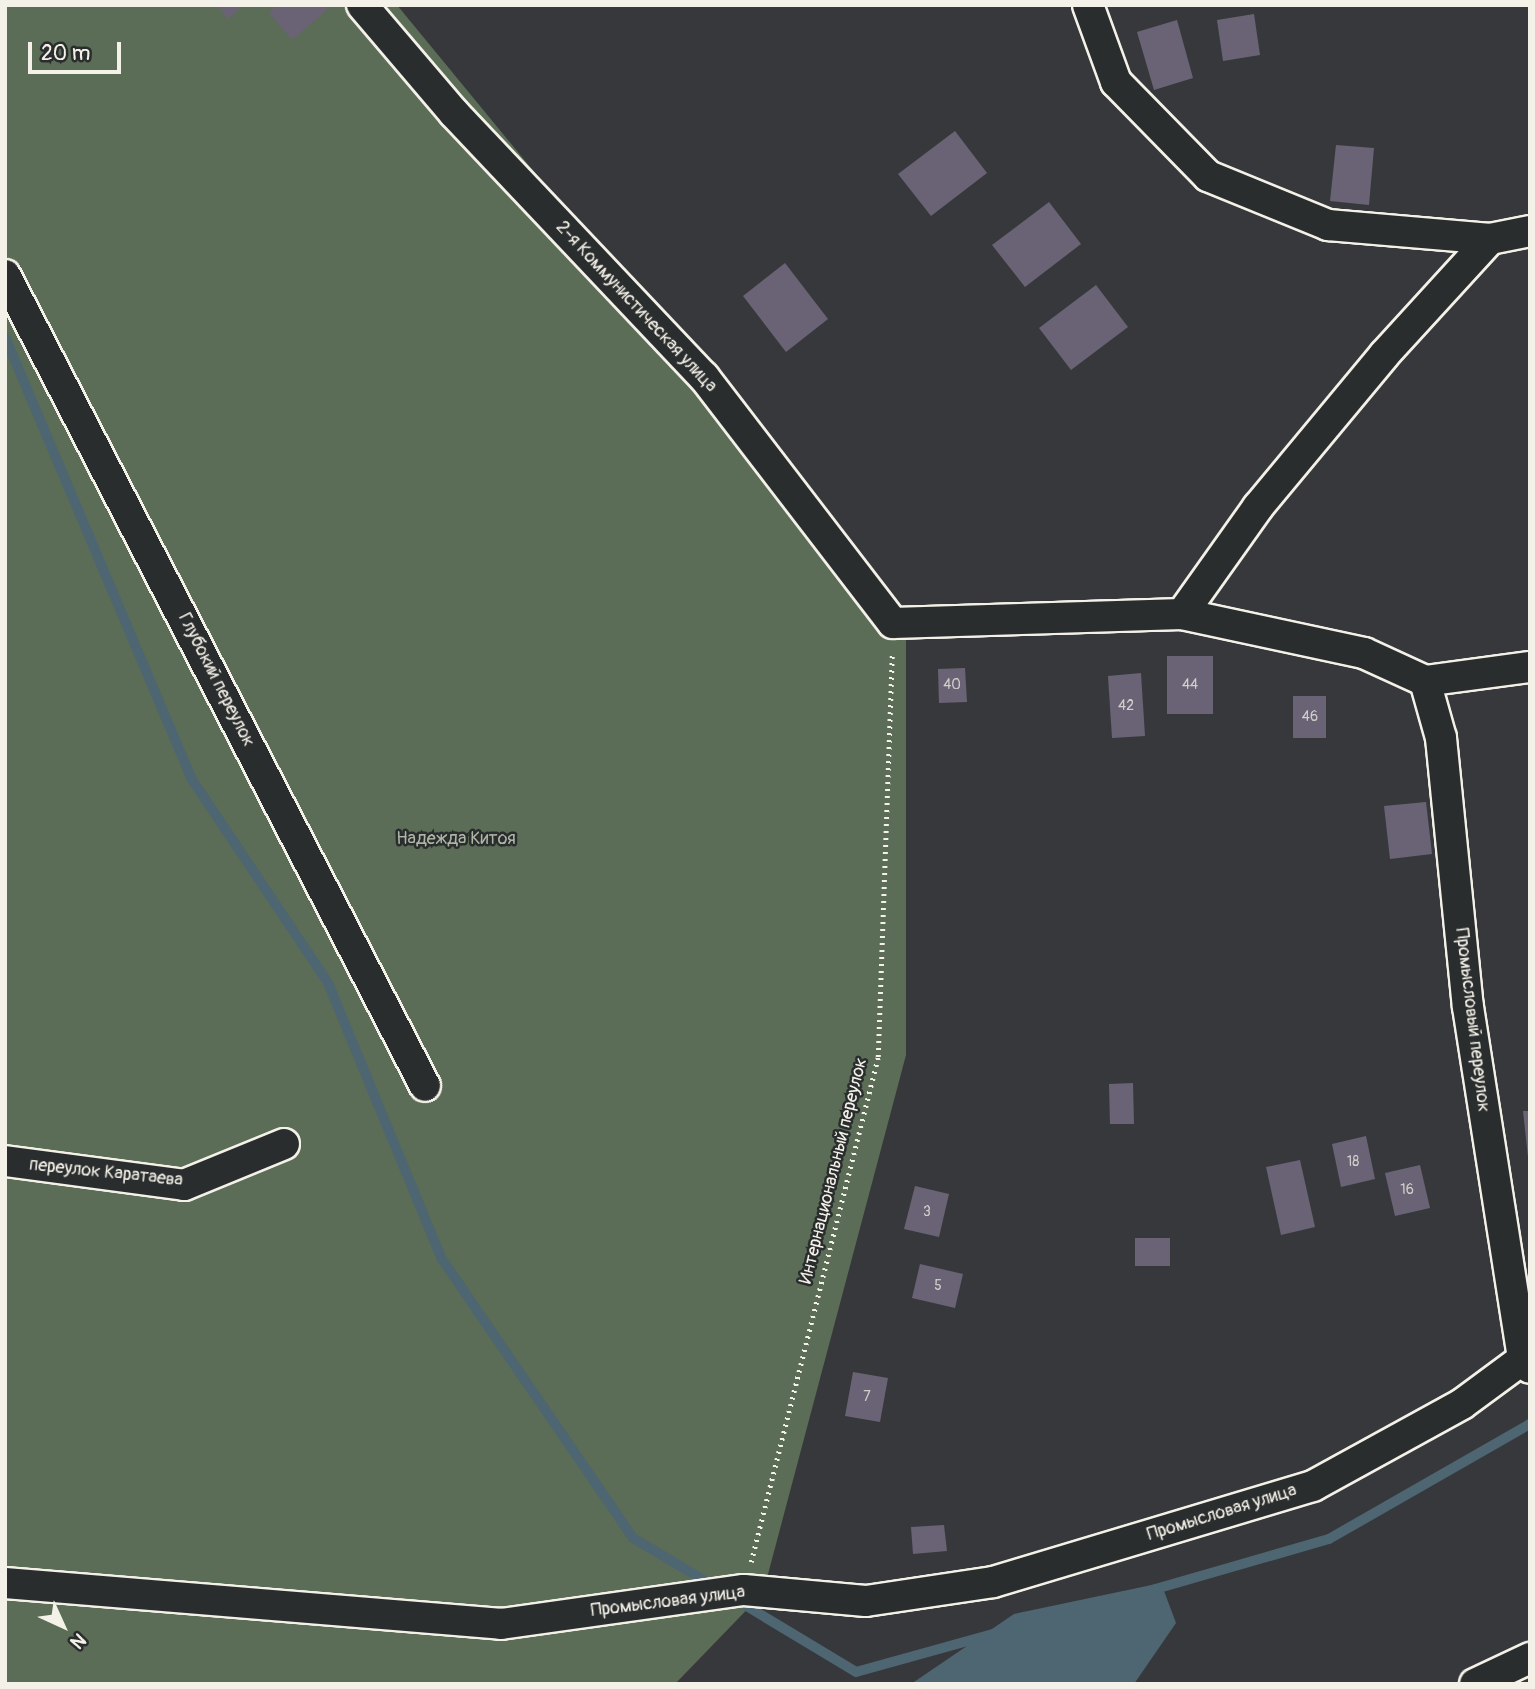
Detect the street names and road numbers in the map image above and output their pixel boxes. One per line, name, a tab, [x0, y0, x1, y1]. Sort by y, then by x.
street label: 2-я Коммунистическая улица	[551, 217, 721, 397]
street label: Глубокий переулок	[173, 610, 259, 750]
street label: Промысловый переулок	[1450, 927, 1494, 1113]
street label: Интернациональный переулок	[795, 1056, 873, 1286]
street label: переулок Каратаева	[28, 1154, 184, 1192]
street label: Промысловая улица	[1145, 1480, 1299, 1546]
street label: Промысловая улица	[590, 1582, 746, 1622]

